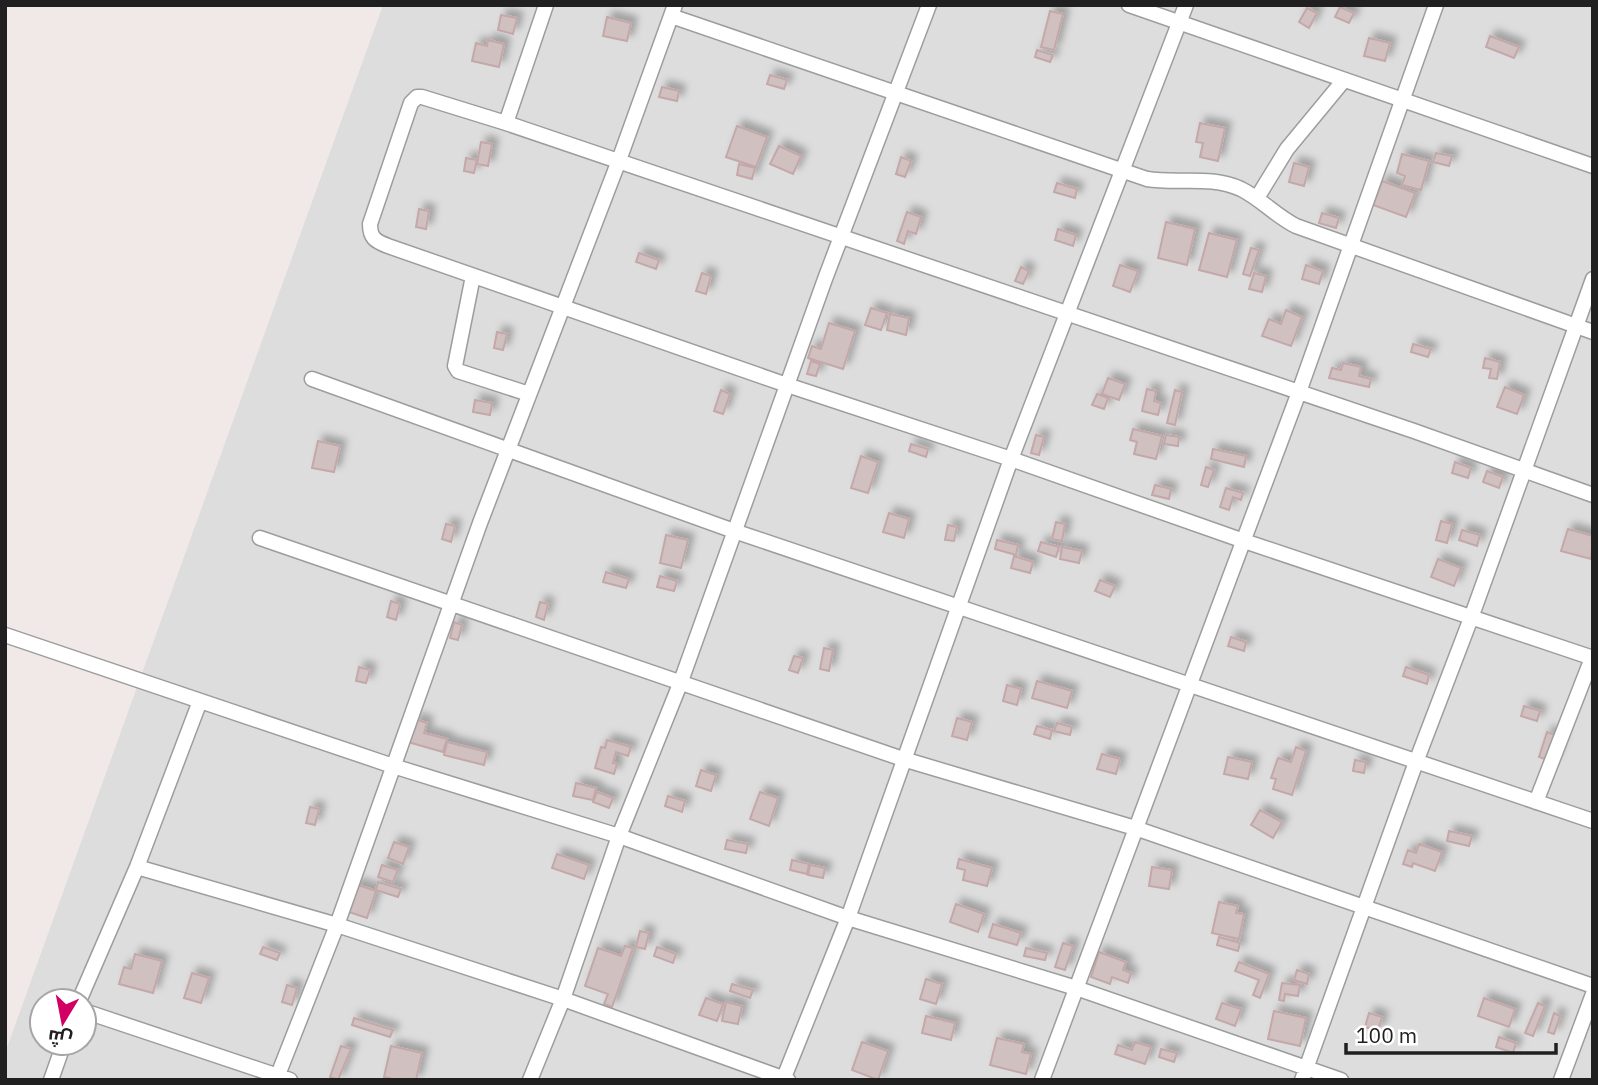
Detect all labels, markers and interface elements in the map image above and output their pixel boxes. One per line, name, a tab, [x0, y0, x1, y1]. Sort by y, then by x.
north arrow	[28, 987, 98, 1057]
scale bar	[1346, 1012, 1556, 1056]
text: 100 m	[1356, 1021, 1417, 1049]
text: ش	[46, 1025, 74, 1053]

